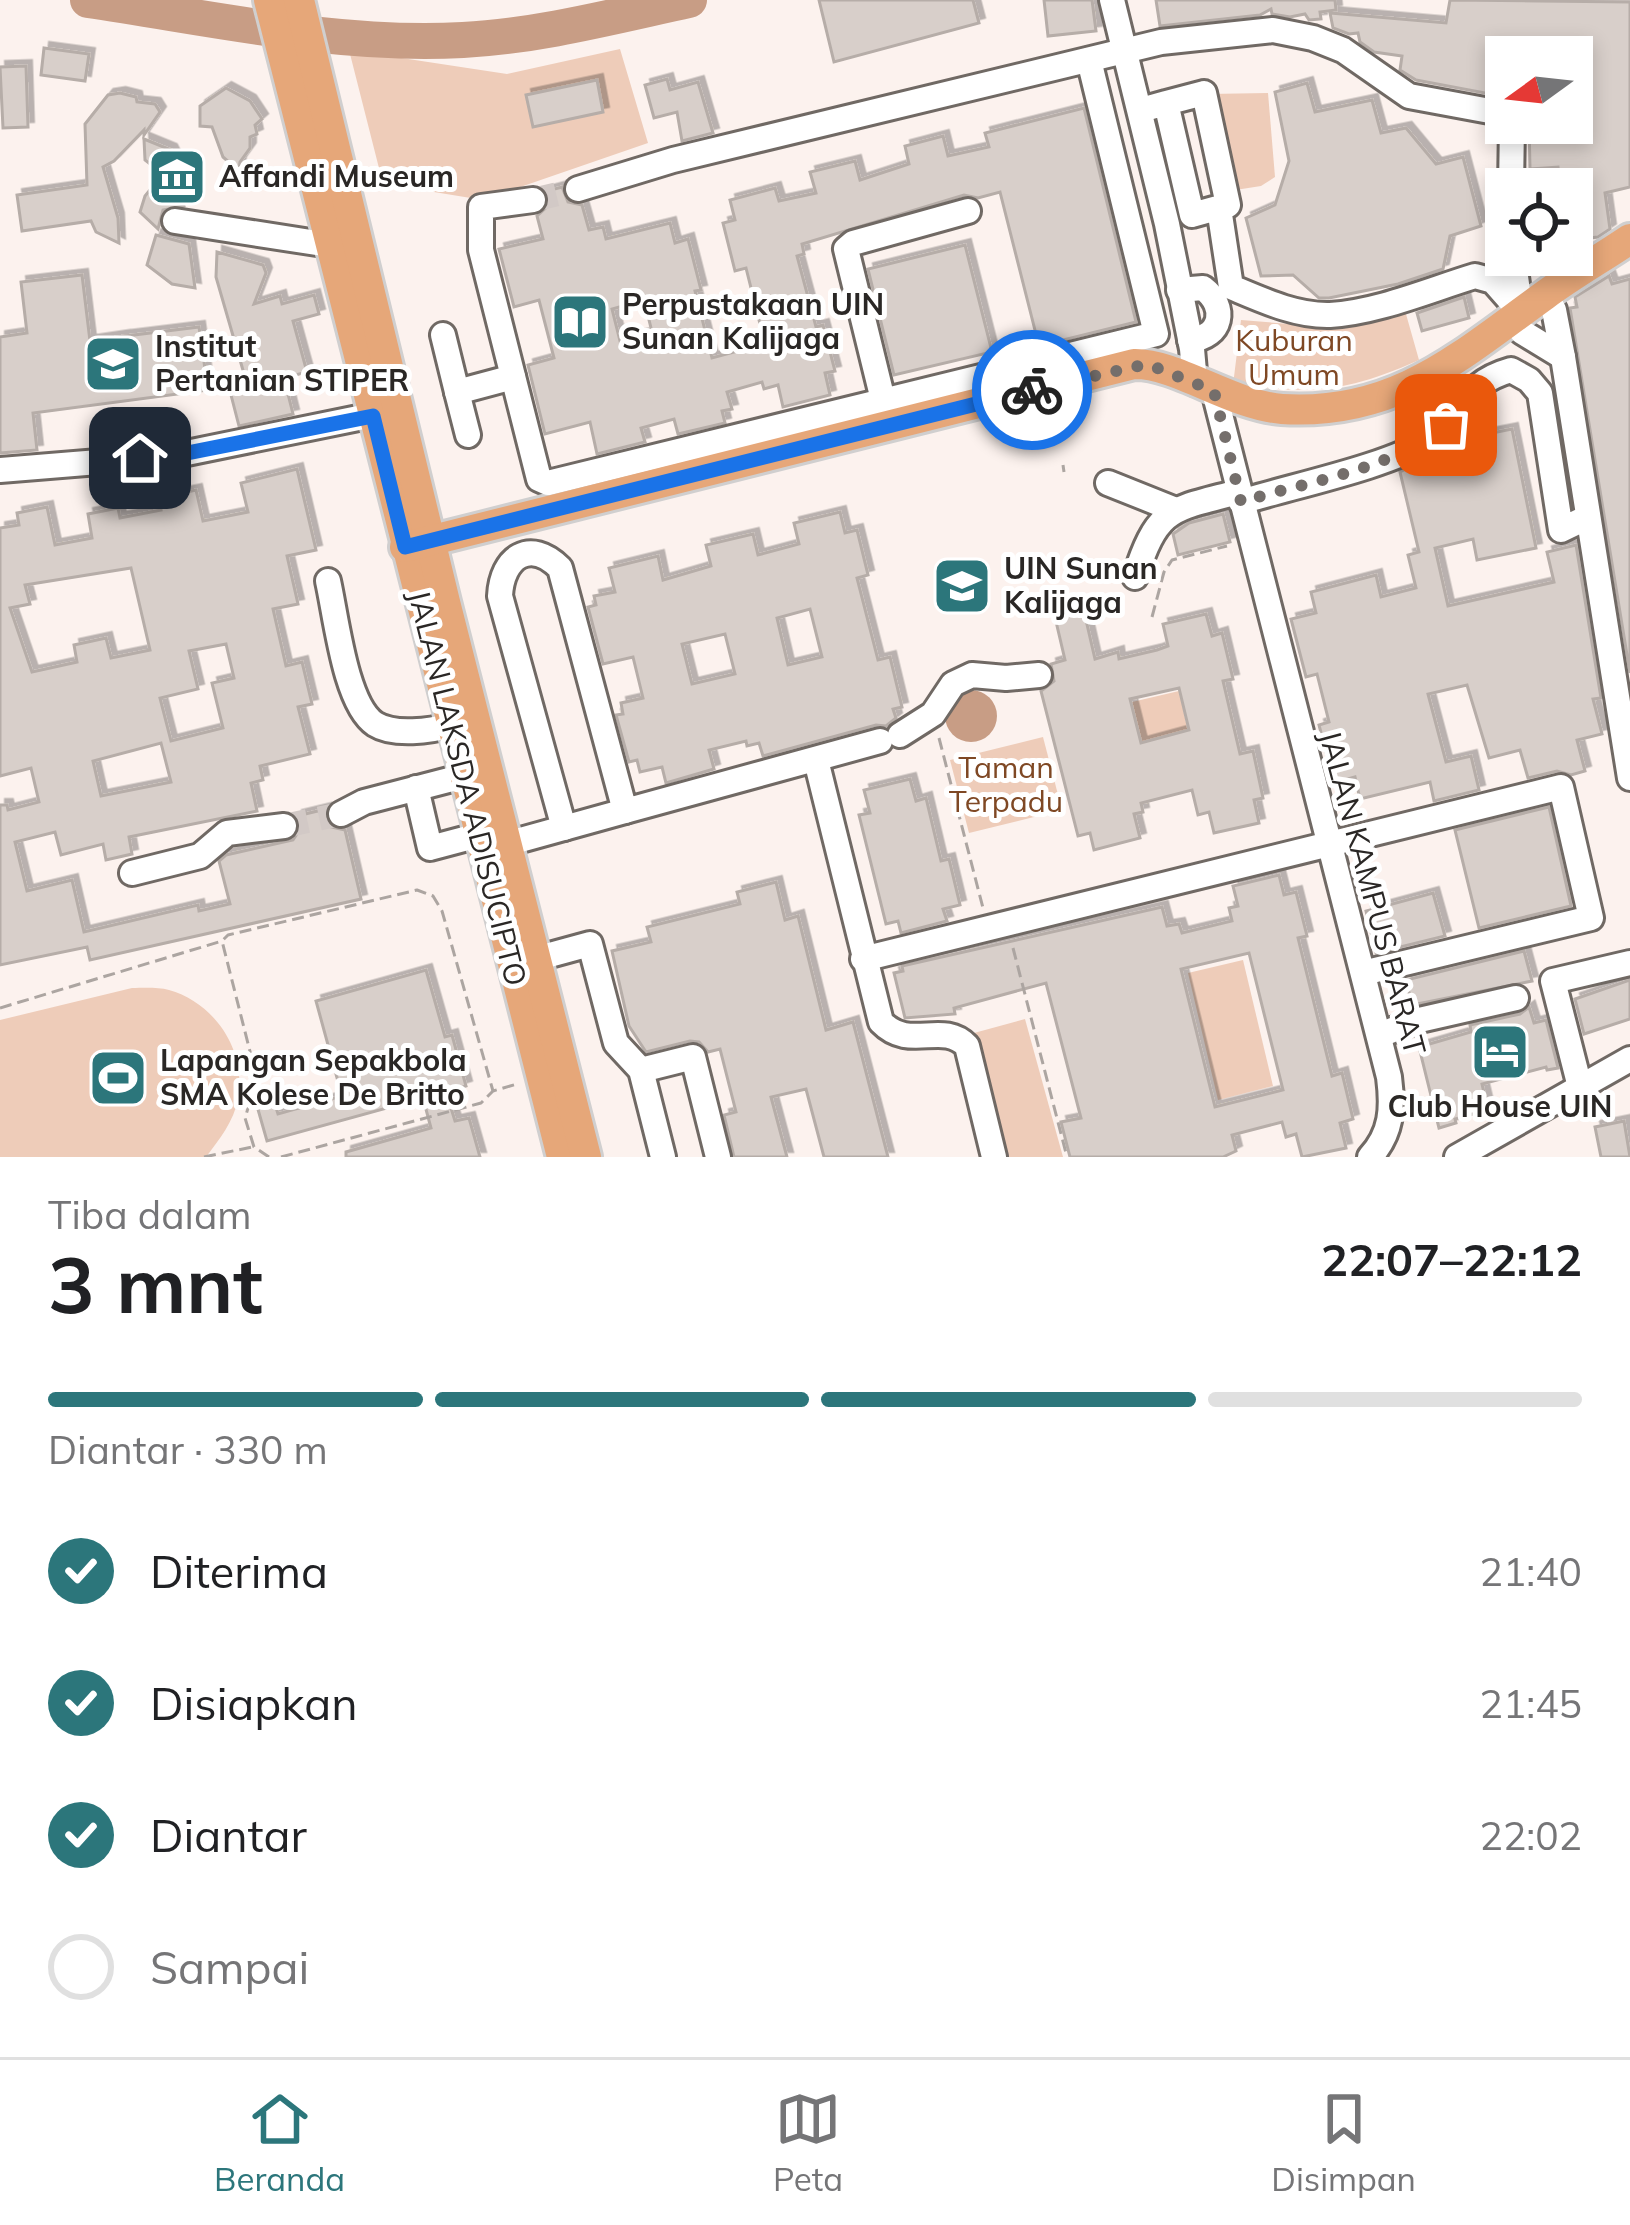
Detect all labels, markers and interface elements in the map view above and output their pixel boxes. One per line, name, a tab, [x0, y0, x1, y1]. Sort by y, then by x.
north arrow	[1485, 36, 1593, 144]
map controls	[1485, 36, 1593, 276]
museum icon: Affandi Museum	[146, 146, 208, 208]
place label: Affandi Museum	[219, 157, 454, 195]
button: locate	[1485, 168, 1593, 276]
place label: Perpustakaan UIN Sunan Kalijaga	[622, 285, 884, 357]
library icon: Perpustakaan UIN Sunan Kalijaga	[549, 291, 611, 353]
park label: Kuburan Umum	[1235, 321, 1353, 393]
place label: Institut Pertanian STIPER	[155, 327, 409, 399]
courier	[972, 330, 1092, 450]
school or university icon: Institut Pertanian STIPER	[82, 333, 144, 395]
icon: bike	[999, 357, 1065, 423]
pin	[1395, 374, 1497, 476]
icon: bag	[1413, 392, 1479, 458]
pin	[89, 407, 191, 509]
icon: home	[107, 425, 173, 491]
place label: UIN Sunan Kalijaga	[1004, 549, 1158, 621]
school or university icon: UIN Sunan Kalijaga	[931, 555, 993, 617]
street label: JALAN LAKSDA ADISUCIPTO	[400, 586, 536, 990]
street label: JALAN KAMPUS BARAT	[1311, 726, 1435, 1059]
park label: Taman Terpadu	[949, 748, 1063, 820]
hotel icon: Club House UIN	[1469, 1021, 1531, 1083]
place label: Lapangan Sepakbola SMA Kolese De Britto	[160, 1041, 467, 1113]
sports icon: Lapangan Sepakbola SMA Kolese De Britto	[87, 1047, 149, 1109]
place label: Club House UIN	[1388, 1087, 1613, 1125]
text: Tiba dalam	[48, 1190, 252, 1239]
text: 22:07–22:12	[1321, 1231, 1582, 1287]
text: 3 mnt	[48, 1235, 263, 1333]
text: Diantar · 330 m	[48, 1425, 328, 1474]
icon: check	[48, 1538, 114, 1604]
text: Diterima	[150, 1543, 328, 1599]
text: 21:40	[1480, 1547, 1582, 1596]
icon: check	[48, 1670, 114, 1736]
text: Disiapkan	[150, 1675, 358, 1731]
text: 21:45	[1480, 1679, 1582, 1728]
icon: check	[48, 1802, 114, 1868]
text: Diantar	[150, 1807, 307, 1863]
text: 22:02	[1480, 1811, 1582, 1860]
text: Sampai	[150, 1939, 309, 1995]
tab: Beranda	[214, 2086, 345, 2199]
tab: Peta	[773, 2086, 843, 2199]
tab: Disimpan	[1271, 2086, 1416, 2199]

